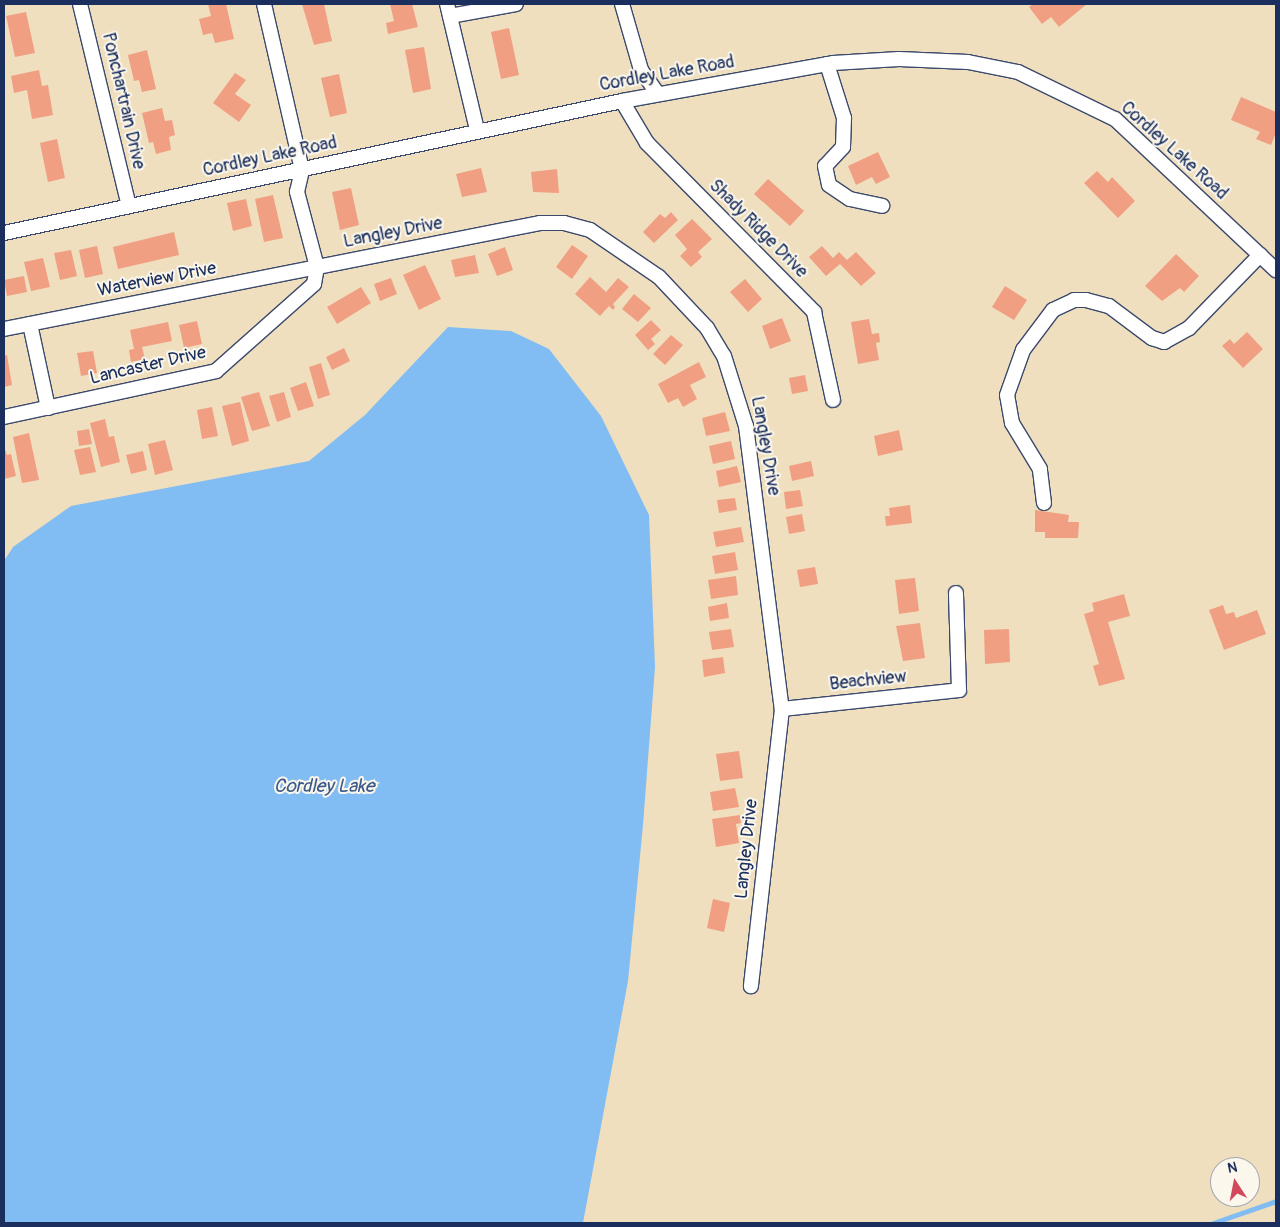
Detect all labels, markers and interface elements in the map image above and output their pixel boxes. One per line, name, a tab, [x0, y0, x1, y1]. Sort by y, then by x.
street label: Ponchartrain Drive	[97, 31, 149, 171]
street label: Cordley Lake Road	[598, 52, 736, 96]
street label: Cordley Lake Road	[1116, 97, 1232, 205]
street label: Cordley Lake Road	[201, 132, 339, 182]
street label: Shady Ridge Drive	[704, 175, 812, 283]
street label: Langley Drive	[342, 213, 444, 253]
street label: Waterview Drive	[96, 258, 218, 302]
street label: Lancaster Drive	[88, 342, 208, 390]
street label: Langley Drive	[746, 395, 784, 497]
street label: Beachview	[828, 666, 908, 696]
water label: Cordley Lake	[274, 776, 374, 798]
street label: Langley Drive	[731, 798, 763, 900]
north arrow	[1210, 1157, 1260, 1207]
text: N	[1226, 1159, 1239, 1177]

